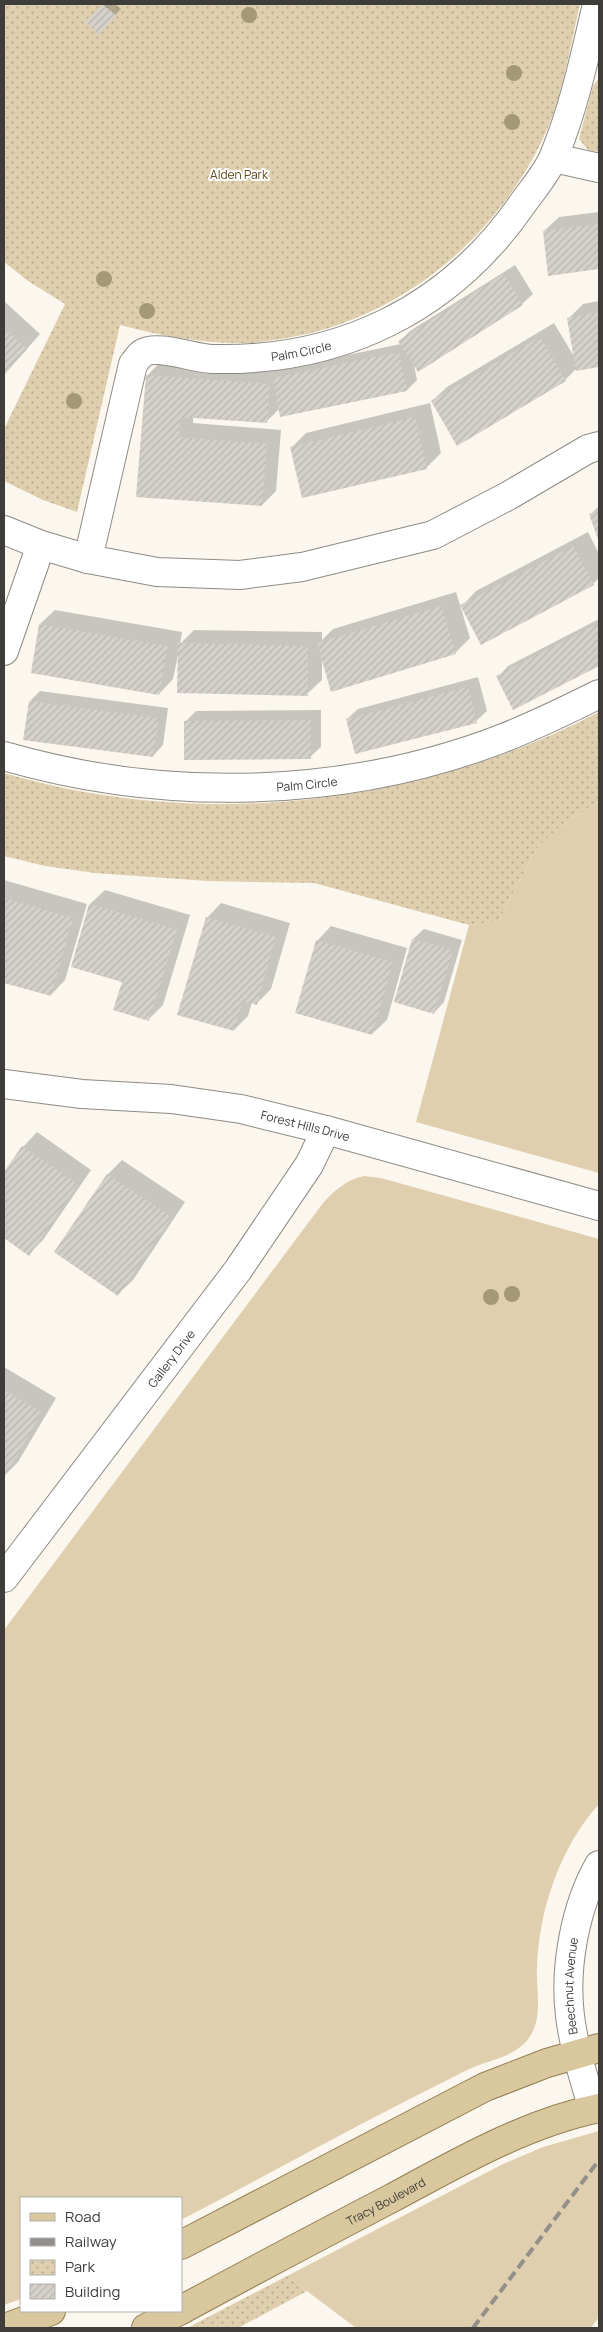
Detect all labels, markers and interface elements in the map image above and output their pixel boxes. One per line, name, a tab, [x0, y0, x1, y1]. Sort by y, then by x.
park label: Alden Park	[210, 166, 269, 183]
street label: Palm Circle	[270, 336, 333, 365]
street label: Palm Circle	[276, 772, 338, 795]
street label: Forest Hills Drive	[259, 1106, 352, 1145]
street label: Gallery Drive	[143, 1326, 199, 1391]
street label: Beechnut Avenue	[560, 1936, 582, 2036]
street label: Tracy Boulevard	[343, 2173, 428, 2229]
legend	[20, 2197, 182, 2312]
text: Road	[65, 2206, 101, 2227]
text: Railway	[65, 2231, 117, 2252]
text: Park	[65, 2256, 95, 2277]
text: Building	[65, 2281, 120, 2302]

